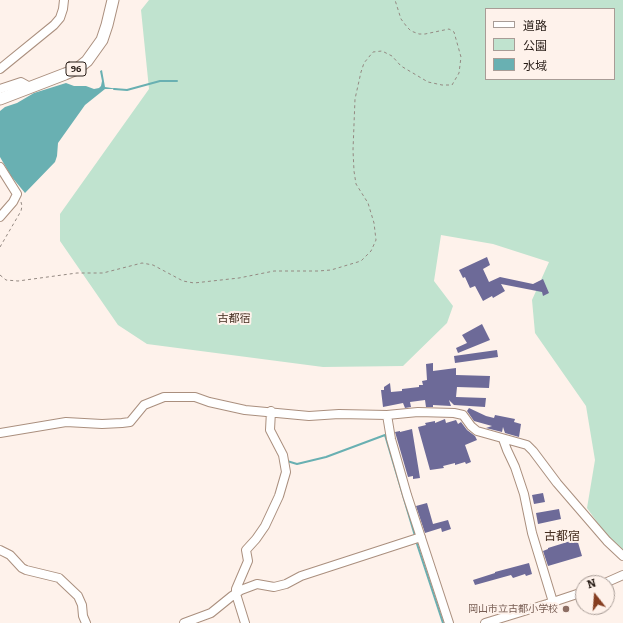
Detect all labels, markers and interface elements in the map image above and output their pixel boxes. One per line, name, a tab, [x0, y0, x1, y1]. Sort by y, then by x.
legend	[485, 8, 615, 80]
text: 道路	[523, 19, 547, 33]
text: 公園	[523, 39, 547, 53]
text: 水域	[523, 59, 547, 73]
road number: 96	[66, 62, 86, 76]
district label: 古都宿	[218, 312, 250, 326]
district label: 古都宿	[544, 530, 580, 544]
north arrow	[575, 575, 615, 615]
text: N	[586, 577, 598, 591]
place label: 岡山市立古都小学校	[468, 603, 558, 615]
marker: 岡山市立古都小学校	[561, 604, 571, 614]

